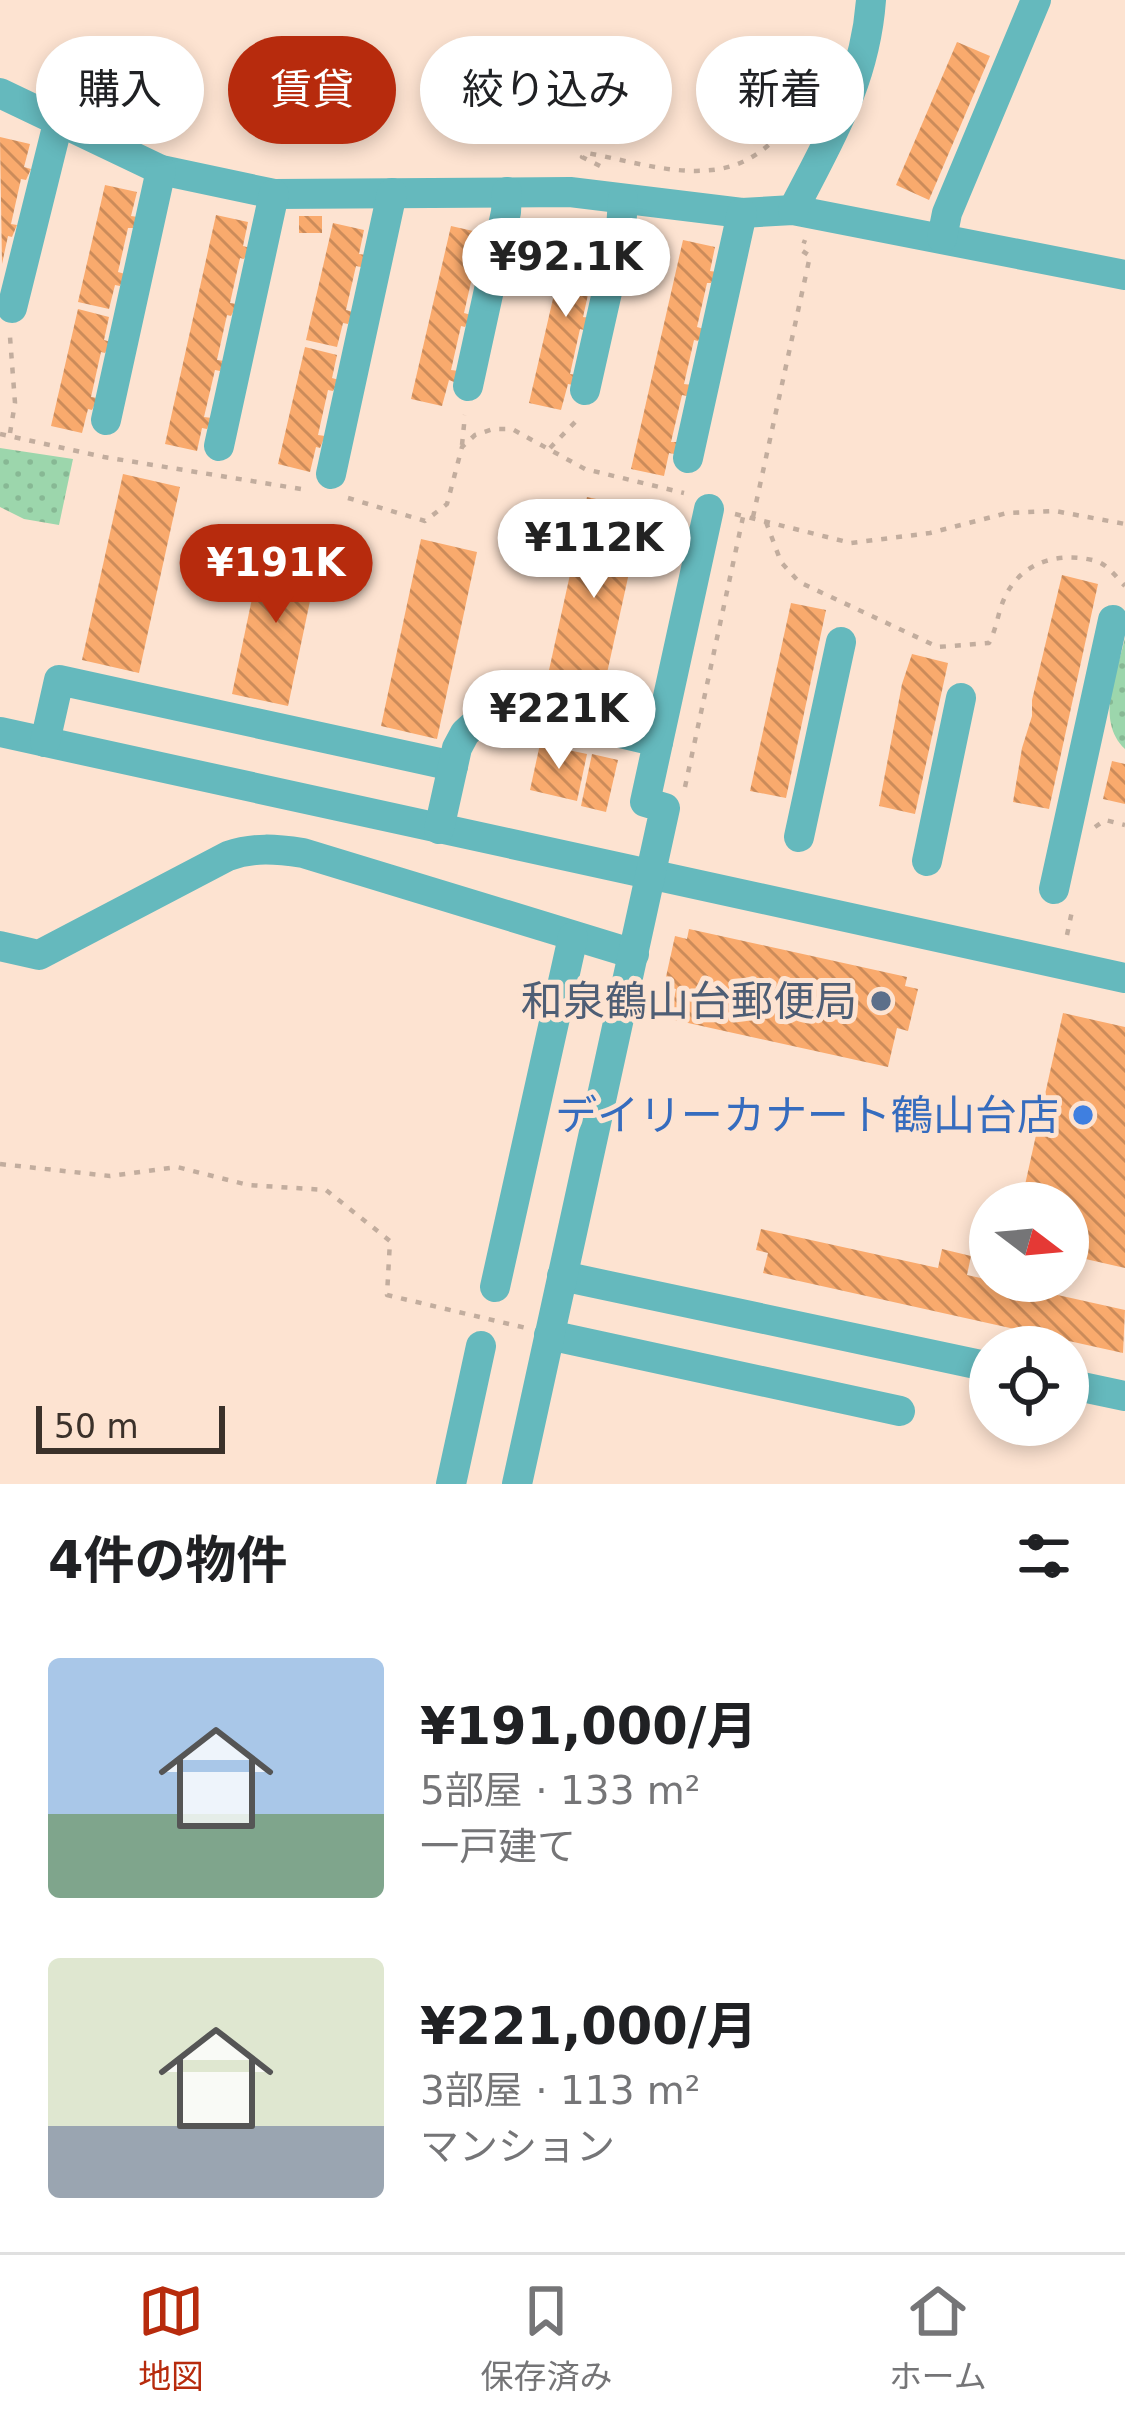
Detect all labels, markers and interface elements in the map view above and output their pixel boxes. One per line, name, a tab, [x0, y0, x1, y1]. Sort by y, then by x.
chip: 購入	[36, 36, 204, 144]
chip: 賃貸	[228, 36, 396, 144]
chip: 絞り込み	[420, 36, 672, 144]
chip: 新着	[696, 36, 864, 144]
pin: ¥92.1K	[468, 218, 664, 320]
text: ¥92.1K	[489, 234, 643, 279]
pin: ¥112K	[510, 499, 678, 601]
text: ¥112K	[525, 515, 663, 560]
pin: ¥191K	[192, 524, 360, 626]
text: ¥191K	[207, 540, 345, 585]
pin: ¥221K	[475, 670, 643, 772]
text: ¥221K	[490, 686, 628, 731]
place label: 和泉鶴山台郵便局	[521, 977, 857, 1026]
marker: 和泉鶴山台郵便局	[868, 988, 894, 1014]
place label: デイリーカナート鶴山台店	[555, 1091, 1059, 1140]
marker: デイリーカナート鶴山台店	[1070, 1102, 1096, 1128]
north arrow	[969, 1182, 1089, 1302]
map controls	[969, 1182, 1089, 1446]
button: locate	[969, 1326, 1089, 1446]
scale bar	[36, 1400, 225, 1453]
text: 50 m	[54, 1407, 139, 1446]
icon: filters	[1011, 1523, 1077, 1589]
text: 4件の物件	[48, 1531, 288, 1590]
text: ¥191,000/月	[420, 1697, 757, 1756]
icon: home	[144, 1706, 288, 1850]
text: 5部屋 · 133 m²	[420, 1768, 700, 1813]
text: 一戸建て	[420, 1824, 576, 1869]
text: ¥221,000/月	[420, 1997, 757, 2056]
icon: home	[144, 2006, 288, 2150]
text: 3部屋 · 113 m²	[420, 2068, 700, 2113]
text: マンション	[420, 2124, 615, 2169]
tab: 地図	[138, 2278, 204, 2398]
tab: 保存済み	[480, 2278, 612, 2398]
tab: ホーム	[889, 2278, 987, 2398]

